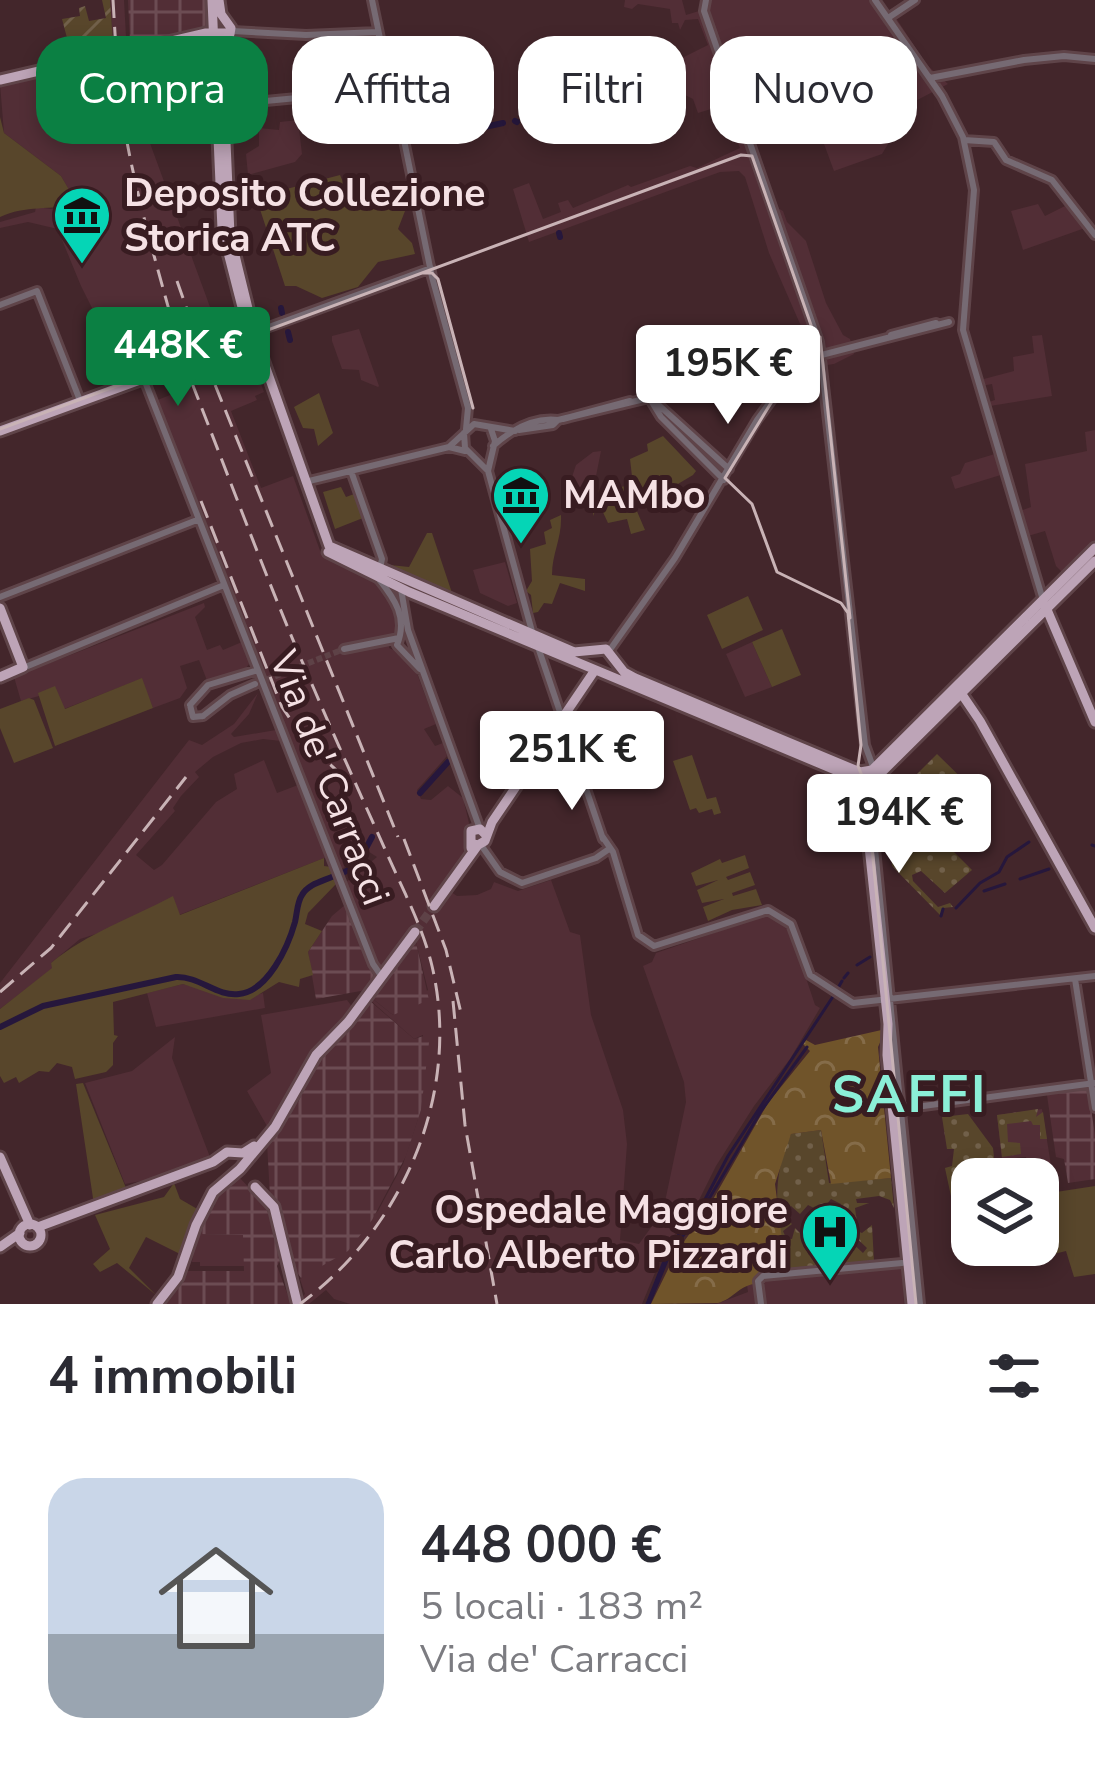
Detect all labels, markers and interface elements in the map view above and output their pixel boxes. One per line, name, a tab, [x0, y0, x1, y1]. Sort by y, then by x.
chip: Compra	[36, 36, 268, 144]
chip: Affitta	[292, 36, 494, 144]
chip: Filtri	[518, 36, 686, 144]
chip: Nuovo	[710, 36, 917, 144]
place label: Deposito Collezione Storica ATC	[124, 167, 485, 265]
museum icon: Deposito Collezione Storica ATC	[51, 184, 113, 266]
pin: 448K €	[80, 307, 276, 409]
text: 448K €	[113, 319, 243, 372]
pin: 195K €	[630, 325, 826, 427]
text: 195K €	[663, 337, 793, 390]
museum icon: MAMbo	[490, 464, 552, 546]
place label: MAMbo	[563, 469, 706, 522]
street label: Via de' Carracci	[256, 642, 402, 913]
pin: 251K €	[474, 711, 670, 813]
text: 251K €	[507, 723, 637, 776]
pin: 194K €	[801, 774, 997, 876]
text: 194K €	[834, 786, 964, 839]
district label: SAFFI	[832, 1060, 988, 1130]
map controls	[951, 1158, 1059, 1266]
button: layers	[951, 1158, 1059, 1266]
place label: Ospedale Maggiore Carlo Alberto Pizzardi	[388, 1184, 788, 1282]
hospital icon: Ospedale Maggiore Carlo Alberto Pizzardi	[799, 1201, 861, 1283]
text: 4 immobili	[48, 1341, 297, 1411]
icon: filters	[981, 1343, 1047, 1409]
text: 448 000 €	[420, 1510, 662, 1580]
icon: home	[144, 1526, 288, 1670]
text: 5 locali · 183 m²	[420, 1580, 703, 1633]
text: Via de' Carracci	[420, 1633, 688, 1686]

